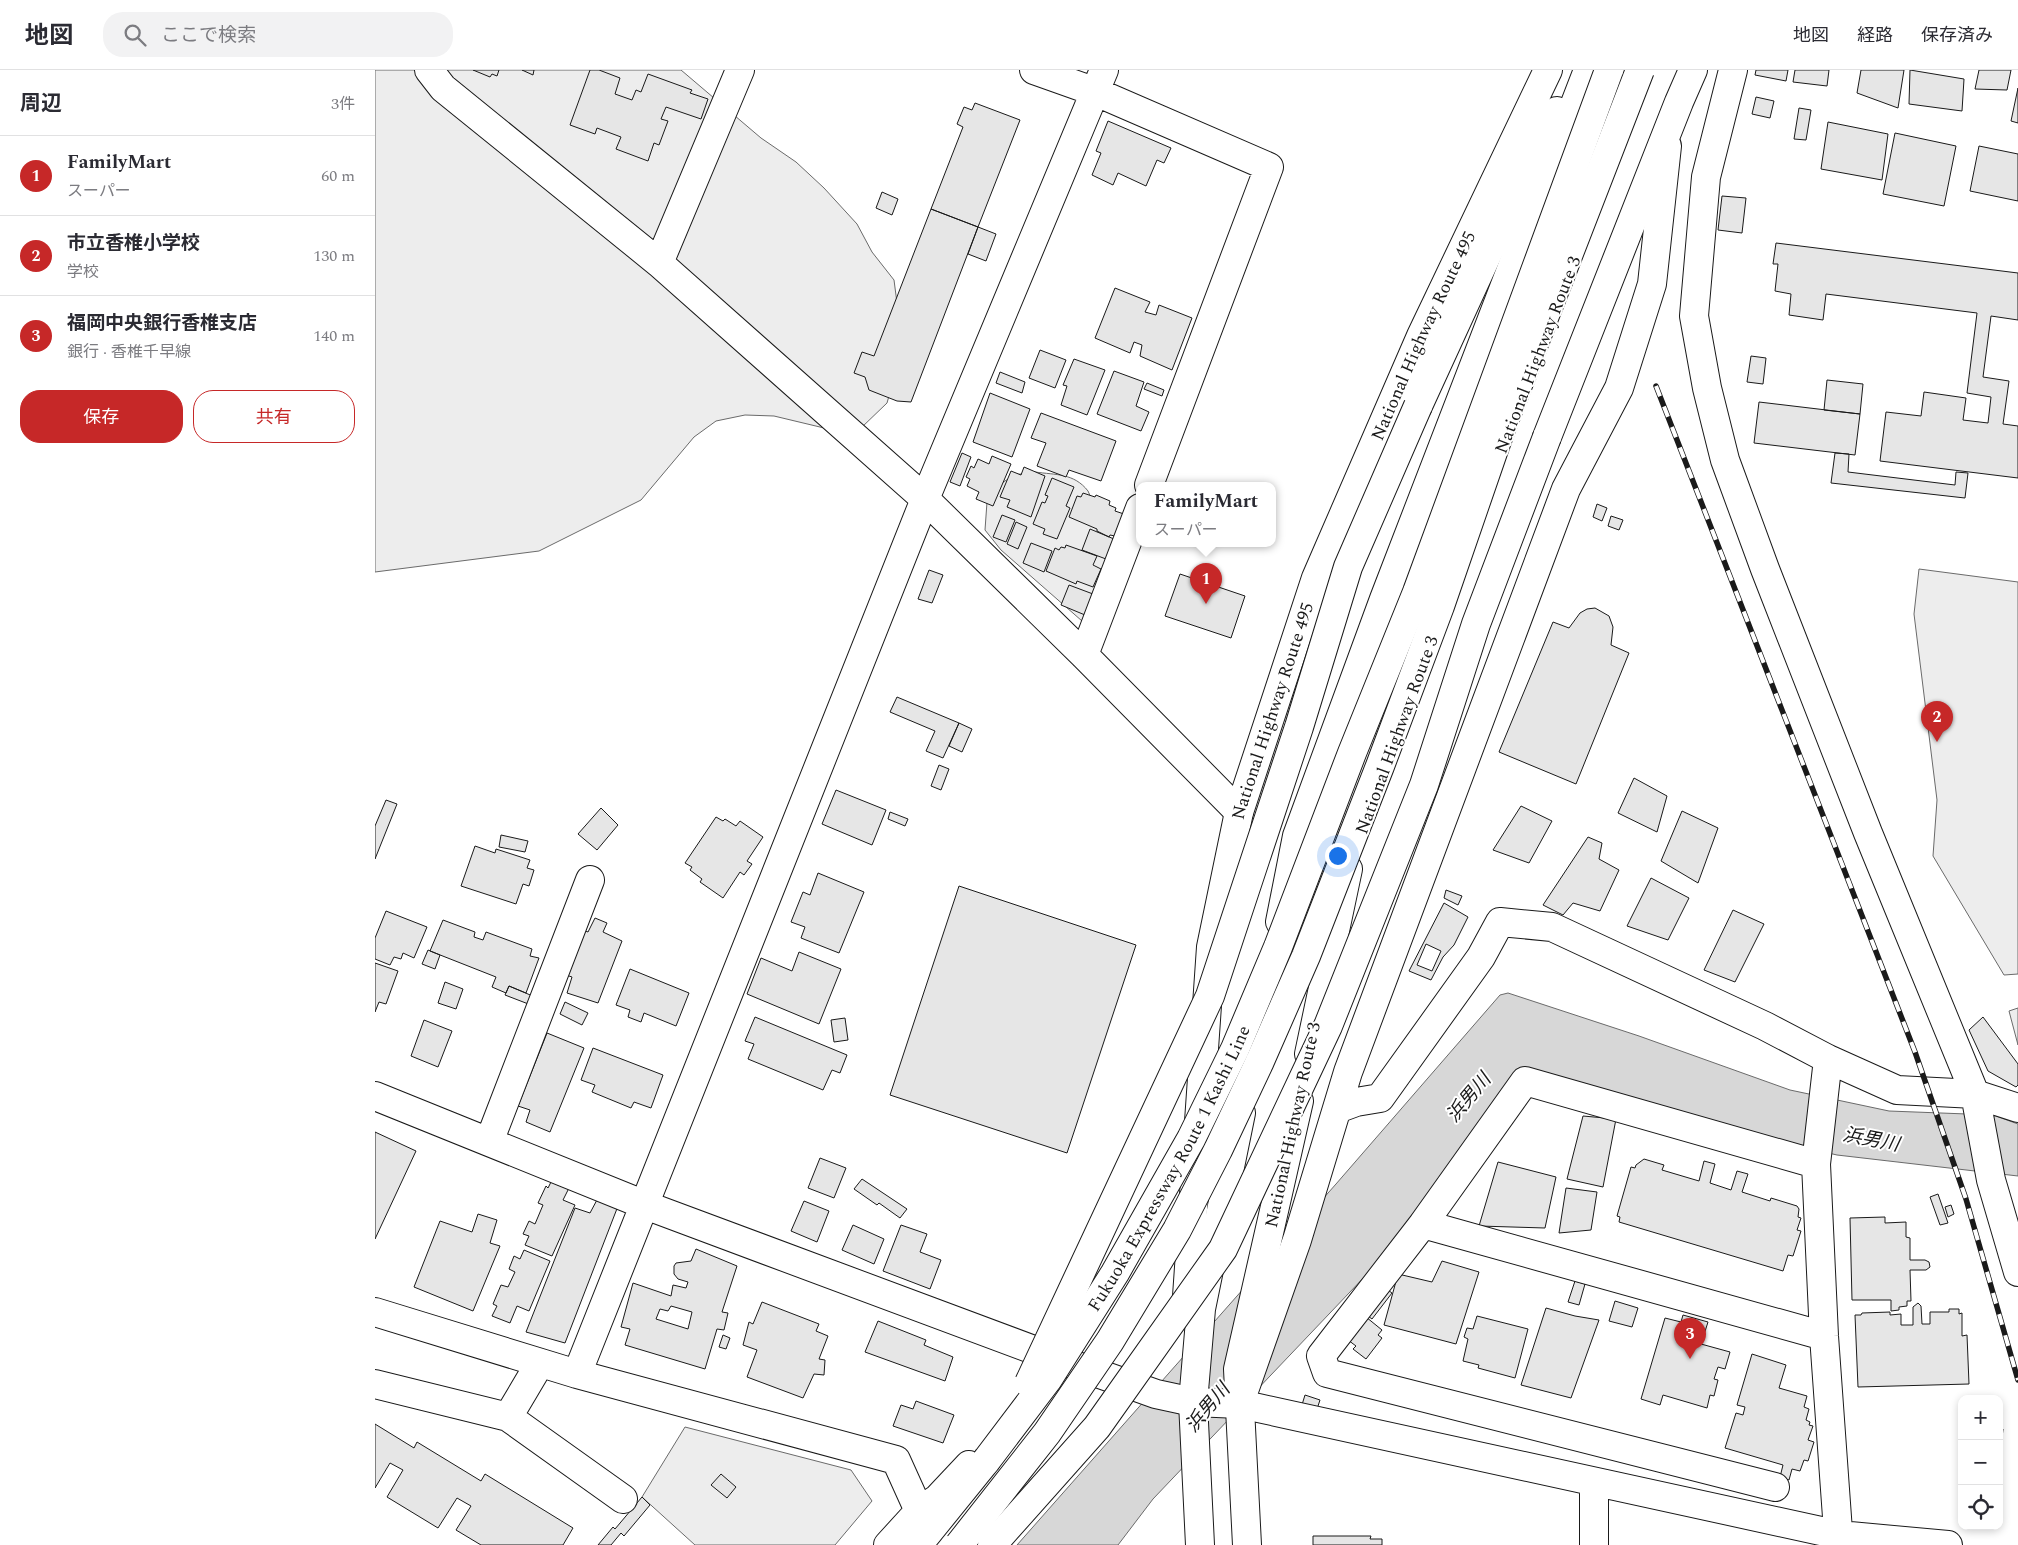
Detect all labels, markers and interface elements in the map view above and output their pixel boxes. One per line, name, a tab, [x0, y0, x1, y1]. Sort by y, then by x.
search box	[103, 12, 453, 57]
text: 地図	[25, 18, 73, 54]
icon: search	[121, 21, 149, 49]
text: ここで検索	[161, 21, 256, 50]
text: 地図	[1793, 22, 1829, 49]
text: 経路	[1857, 22, 1893, 49]
text: 保存済み	[1921, 22, 1993, 49]
text: 周辺	[20, 88, 62, 120]
text: 3件	[331, 92, 355, 116]
text: FamilyMart	[67, 148, 171, 177]
text: 1	[32, 164, 40, 188]
text: 60 m	[321, 164, 355, 188]
text: スーパー	[67, 179, 131, 203]
street label: National Highway Route 495	[1364, 226, 1483, 445]
text: 市立香椎小学校	[67, 229, 200, 258]
text: 2	[32, 244, 40, 268]
text: 130 m	[313, 244, 355, 268]
street label: National Highway Route 3	[1488, 252, 1588, 458]
text: 学校	[67, 260, 99, 284]
text: 福岡中央銀行香椎支店	[67, 309, 257, 338]
text: 3	[32, 324, 40, 348]
text: 140 m	[313, 324, 355, 348]
text: 銀行 · 香椎千早線	[67, 340, 191, 364]
button: 保存	[20, 390, 183, 443]
button: 共有	[193, 390, 355, 443]
popup	[1136, 482, 1276, 547]
text: FamilyMart	[1154, 487, 1258, 516]
text: スーパー	[1154, 518, 1218, 542]
pin: 1	[1190, 563, 1222, 604]
street label: National Highway Route 495	[1224, 599, 1321, 822]
street label: National Highway Route 3	[1348, 632, 1446, 838]
pin: 2	[1921, 701, 1953, 742]
your location	[1325, 843, 1351, 869]
street label: National Highway Route 3	[1258, 1020, 1328, 1230]
street label: Fukuoka Expressway Route 1 Kashi Line	[1080, 1021, 1257, 1317]
water label: 浜男川	[1440, 1065, 1500, 1129]
water label: 浜男川	[1840, 1120, 1904, 1160]
pin: 3	[1674, 1318, 1706, 1359]
water label: 浜男川	[1179, 1375, 1239, 1439]
map controls	[1958, 1395, 2003, 1530]
button: +	[1958, 1395, 2003, 1440]
button: −	[1958, 1440, 2003, 1485]
button: locate	[1958, 1485, 2003, 1530]

